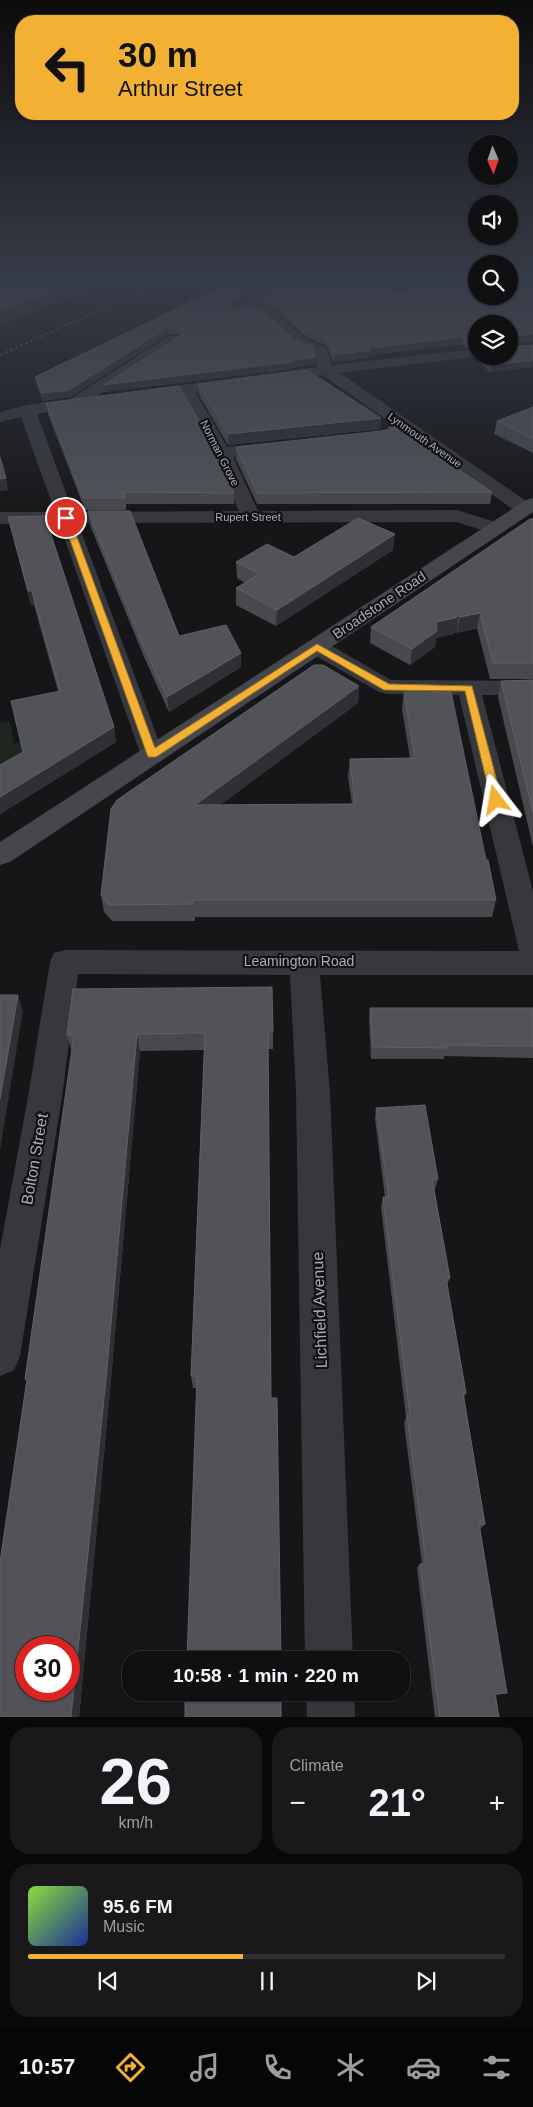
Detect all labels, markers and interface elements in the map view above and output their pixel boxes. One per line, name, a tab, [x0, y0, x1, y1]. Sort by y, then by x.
icon: left	[35, 35, 100, 100]
text: 30 m	[118, 35, 198, 74]
text: Arthur Street	[118, 76, 243, 101]
north arrow	[468, 135, 518, 185]
map controls	[468, 135, 518, 365]
button: sound	[468, 195, 518, 245]
button: search	[468, 255, 518, 305]
button: layers	[468, 315, 518, 365]
street label: Lynmouth Avenue	[386, 410, 464, 470]
street label: Norman Grove	[198, 418, 242, 488]
pin	[45, 497, 87, 539]
icon: arrive	[52, 504, 80, 532]
street label: Rupert Street	[215, 511, 281, 523]
street label: Broadstone Road	[329, 568, 429, 642]
position arrow	[469, 773, 521, 825]
street label: Leamington Road	[244, 953, 354, 969]
street label: Bolton Street	[18, 1112, 51, 1206]
street label: Lichfield Avenue	[309, 1252, 330, 1368]
speed limit sign: 30	[15, 1636, 80, 1701]
text: 10:58 · 1 min · 220 m	[173, 1665, 359, 1686]
text: 26	[100, 1745, 172, 1818]
text: Climate	[290, 1757, 344, 1774]
text: 21°	[369, 1782, 426, 1824]
text: −	[290, 1787, 306, 1818]
text: +	[489, 1787, 505, 1818]
text: km/h	[118, 1814, 153, 1831]
text: 95.6 FM	[103, 1896, 173, 1917]
text: Music	[103, 1918, 145, 1935]
icon: previous	[94, 1967, 122, 1995]
icon: pause	[253, 1967, 281, 1995]
icon: next	[412, 1967, 440, 1995]
icon: directions	[113, 2050, 148, 2085]
icon: music	[187, 2050, 222, 2085]
icon: phone	[260, 2050, 295, 2085]
icon: climate	[333, 2050, 368, 2085]
icon: car	[406, 2050, 441, 2085]
icon: filters	[479, 2050, 514, 2085]
text: 10:57	[19, 2054, 75, 2079]

